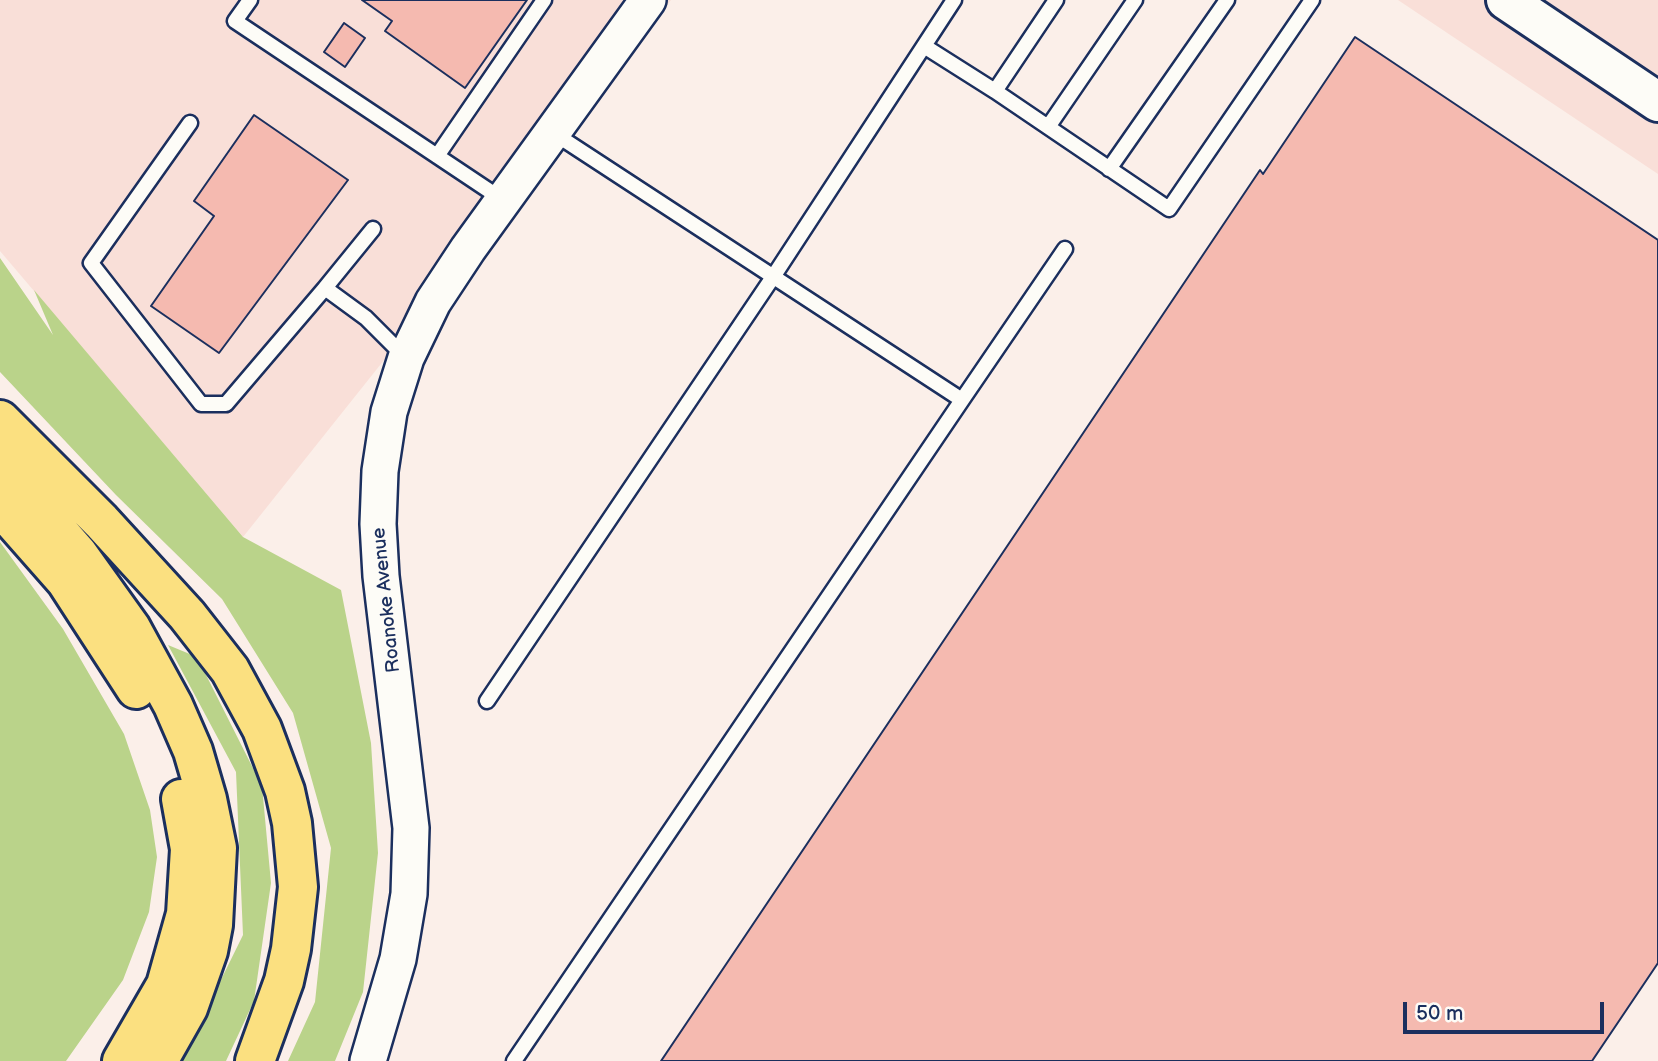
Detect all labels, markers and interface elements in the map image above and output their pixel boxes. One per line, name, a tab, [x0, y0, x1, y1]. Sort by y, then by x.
street label: Roanoke Avenue	[368, 526, 406, 674]
scale bar	[1406, 988, 1607, 1032]
text: 50 m	[1416, 1001, 1463, 1026]

